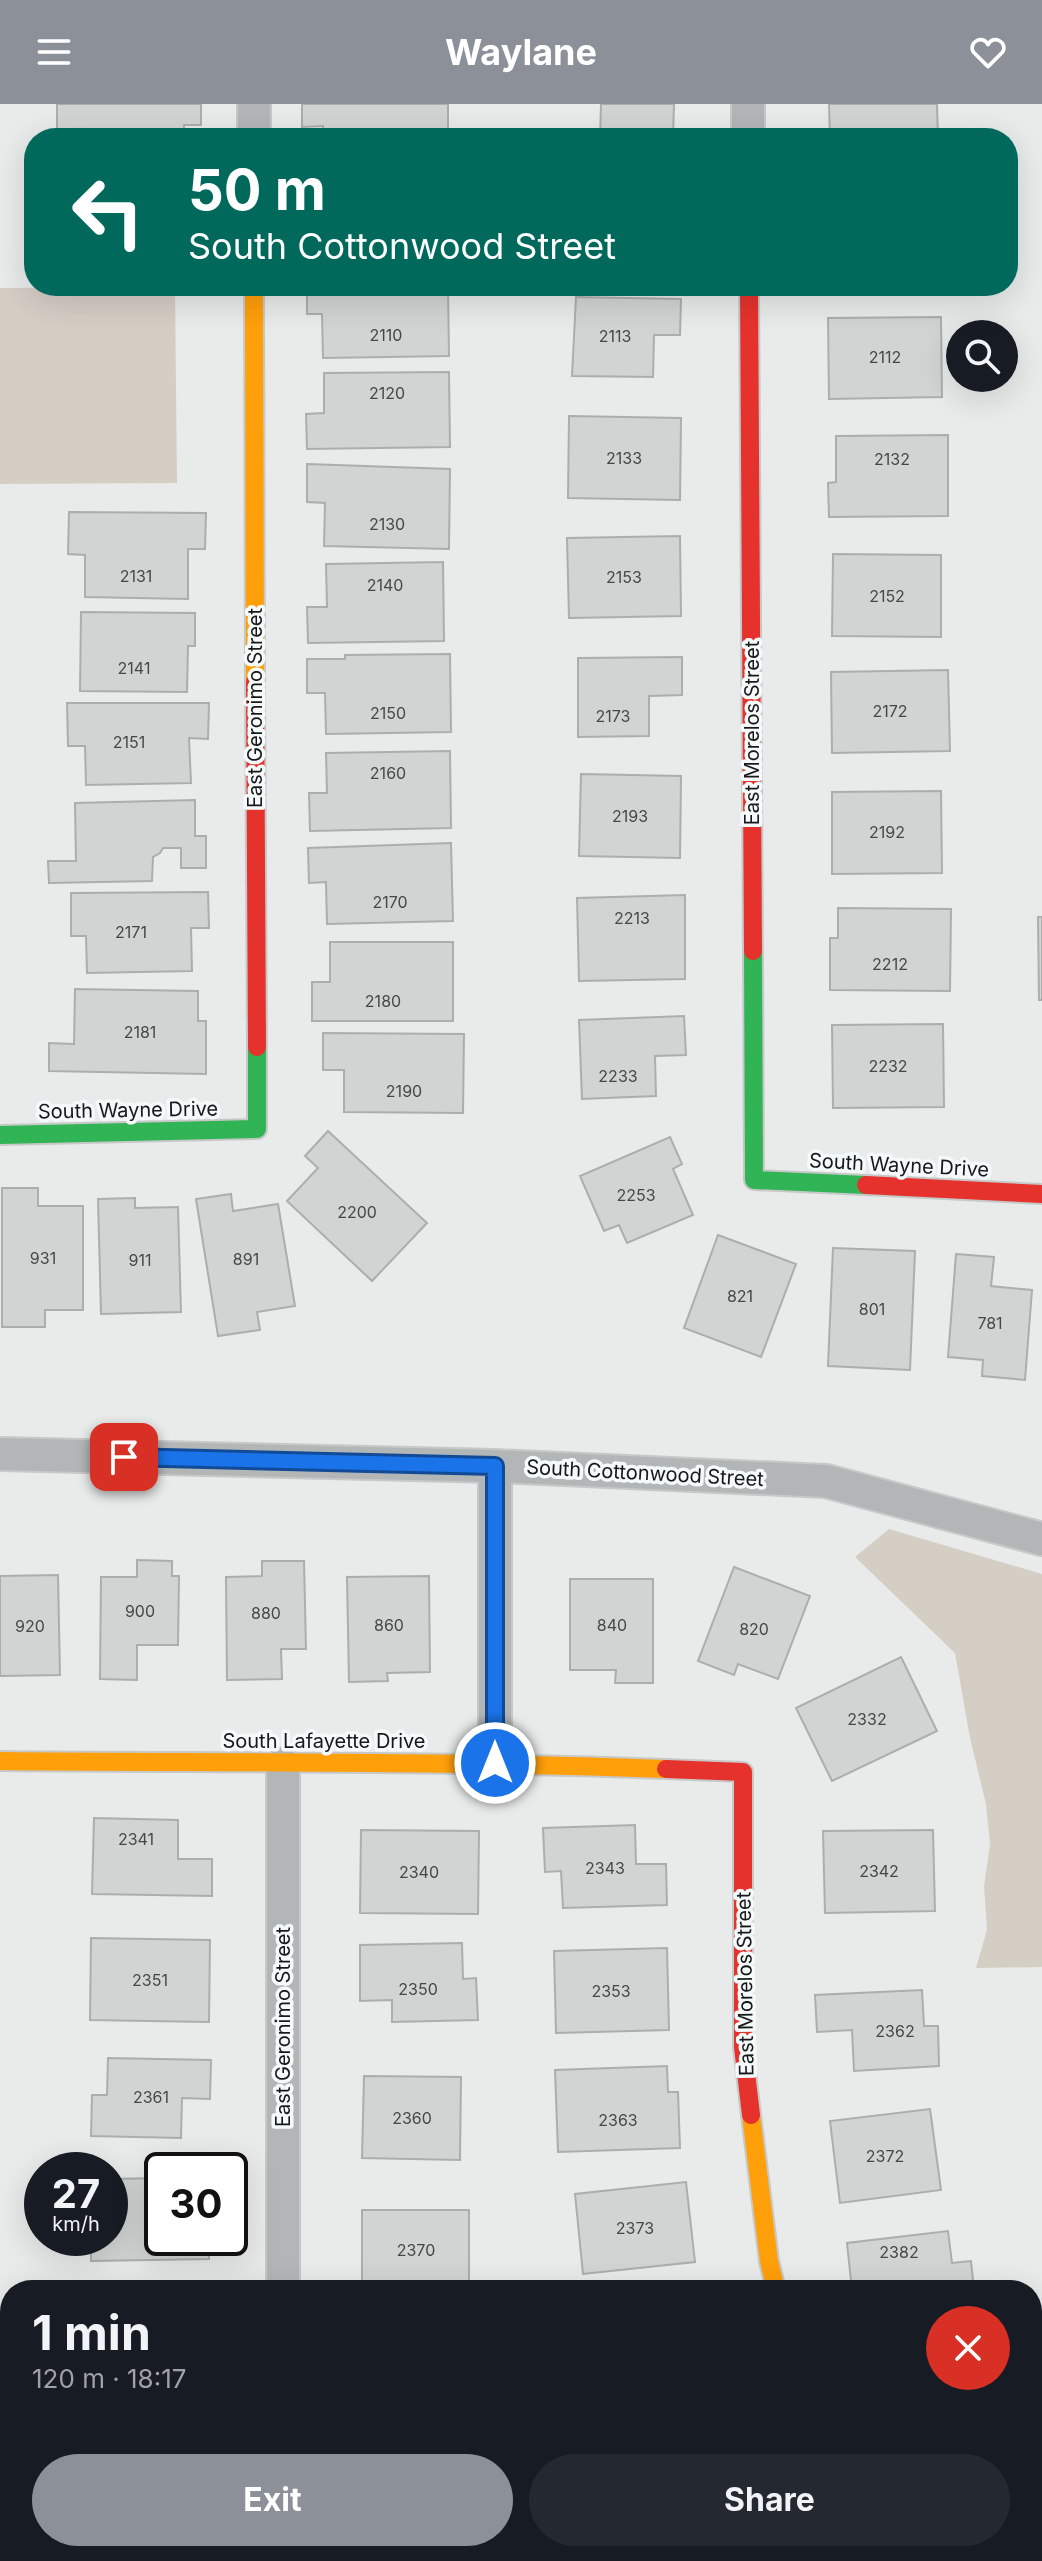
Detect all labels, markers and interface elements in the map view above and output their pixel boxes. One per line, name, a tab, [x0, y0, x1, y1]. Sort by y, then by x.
icon: menu	[32, 30, 76, 74]
text: Waylane	[445, 30, 597, 74]
icon: heart	[966, 30, 1010, 74]
text: 50 m	[188, 156, 326, 224]
icon: left	[56, 160, 160, 264]
text: South Cottonwood Street	[188, 224, 616, 268]
map controls	[946, 320, 1018, 392]
button: search	[946, 320, 1018, 392]
house number: 2110	[370, 325, 402, 345]
house number: 2113	[599, 326, 631, 346]
house number: 2112	[869, 347, 901, 367]
house number: 2120	[369, 383, 405, 403]
house number: 2133	[606, 448, 642, 468]
house number: 2132	[874, 449, 910, 469]
house number: 2130	[369, 514, 405, 534]
house number: 2131	[120, 566, 152, 586]
house number: 2153	[606, 567, 642, 587]
house number: 2140	[367, 575, 403, 595]
house number: 2152	[869, 586, 905, 606]
street label: East Geronimo Street	[243, 608, 267, 808]
street label: East Morelos Street	[740, 640, 764, 825]
house number: 2141	[118, 658, 150, 678]
house number: 2172	[872, 701, 908, 721]
house number: 2150	[370, 703, 406, 723]
house number: 2173	[596, 706, 630, 726]
house number: 2151	[113, 732, 145, 752]
house number: 2160	[370, 763, 406, 783]
house number: 2193	[612, 806, 648, 826]
house number: 2192	[869, 822, 905, 842]
house number: 2170	[372, 892, 408, 912]
house number: 2213	[614, 908, 650, 928]
house number: 2171	[115, 922, 147, 942]
house number: 2212	[872, 954, 908, 974]
house number: 2180	[365, 991, 401, 1011]
house number: 2181	[124, 1022, 156, 1042]
house number: 2232	[868, 1056, 908, 1076]
house number: 2233	[598, 1066, 638, 1086]
house number: 2190	[386, 1081, 422, 1101]
street label: South Wayne Drive	[38, 1096, 218, 1124]
street label: South Wayne Drive	[808, 1148, 990, 1182]
house number: 2253	[616, 1185, 656, 1205]
house number: 2200	[337, 1202, 377, 1222]
house number: 931	[30, 1248, 56, 1268]
house number: 891	[233, 1249, 259, 1269]
house number: 911	[129, 1250, 151, 1270]
house number: 821	[727, 1286, 753, 1306]
house number: 801	[859, 1299, 885, 1319]
house number: 781	[977, 1313, 1003, 1333]
pin	[90, 1423, 158, 1491]
icon: arrive	[102, 1435, 146, 1479]
street label: South Cottonwood Street	[526, 1455, 765, 1491]
house number: 900	[125, 1601, 155, 1621]
house number: 880	[251, 1603, 281, 1623]
house number: 860	[374, 1615, 404, 1635]
house number: 840	[597, 1615, 627, 1635]
house number: 920	[15, 1616, 45, 1636]
house number: 820	[739, 1619, 769, 1639]
house number: 2332	[847, 1709, 887, 1729]
position arrow	[453, 1721, 537, 1805]
street label: South Lafayette Drive	[222, 1729, 426, 1753]
house number: 2341	[118, 1829, 154, 1849]
house number: 2343	[585, 1858, 625, 1878]
house number: 2342	[859, 1861, 899, 1881]
house number: 2340	[399, 1862, 439, 1882]
street label: East Morelos Street	[731, 1891, 759, 2076]
street label: East Geronimo Street	[271, 1927, 295, 2127]
house number: 2351	[132, 1970, 168, 1990]
house number: 2350	[398, 1979, 438, 1999]
house number: 2353	[591, 1981, 631, 2001]
house number: 2362	[875, 2021, 915, 2041]
house number: 2361	[133, 2087, 169, 2107]
house number: 2360	[392, 2108, 432, 2128]
house number: 2363	[598, 2110, 638, 2130]
house number: 2372	[866, 2146, 904, 2166]
speed limit sign: 30	[144, 2152, 248, 2256]
text: 27	[52, 2169, 100, 2218]
text: km/h	[52, 2212, 100, 2236]
house number: 2373	[616, 2218, 654, 2238]
house number: 2370	[397, 2240, 435, 2260]
house number: 2382	[879, 2242, 919, 2262]
text: 1 min	[32, 2303, 151, 2362]
button: close	[926, 2306, 1010, 2390]
text: 120 m · 18:17	[32, 2363, 186, 2394]
button: Exit	[32, 2454, 513, 2546]
button: Share	[529, 2454, 1010, 2546]

